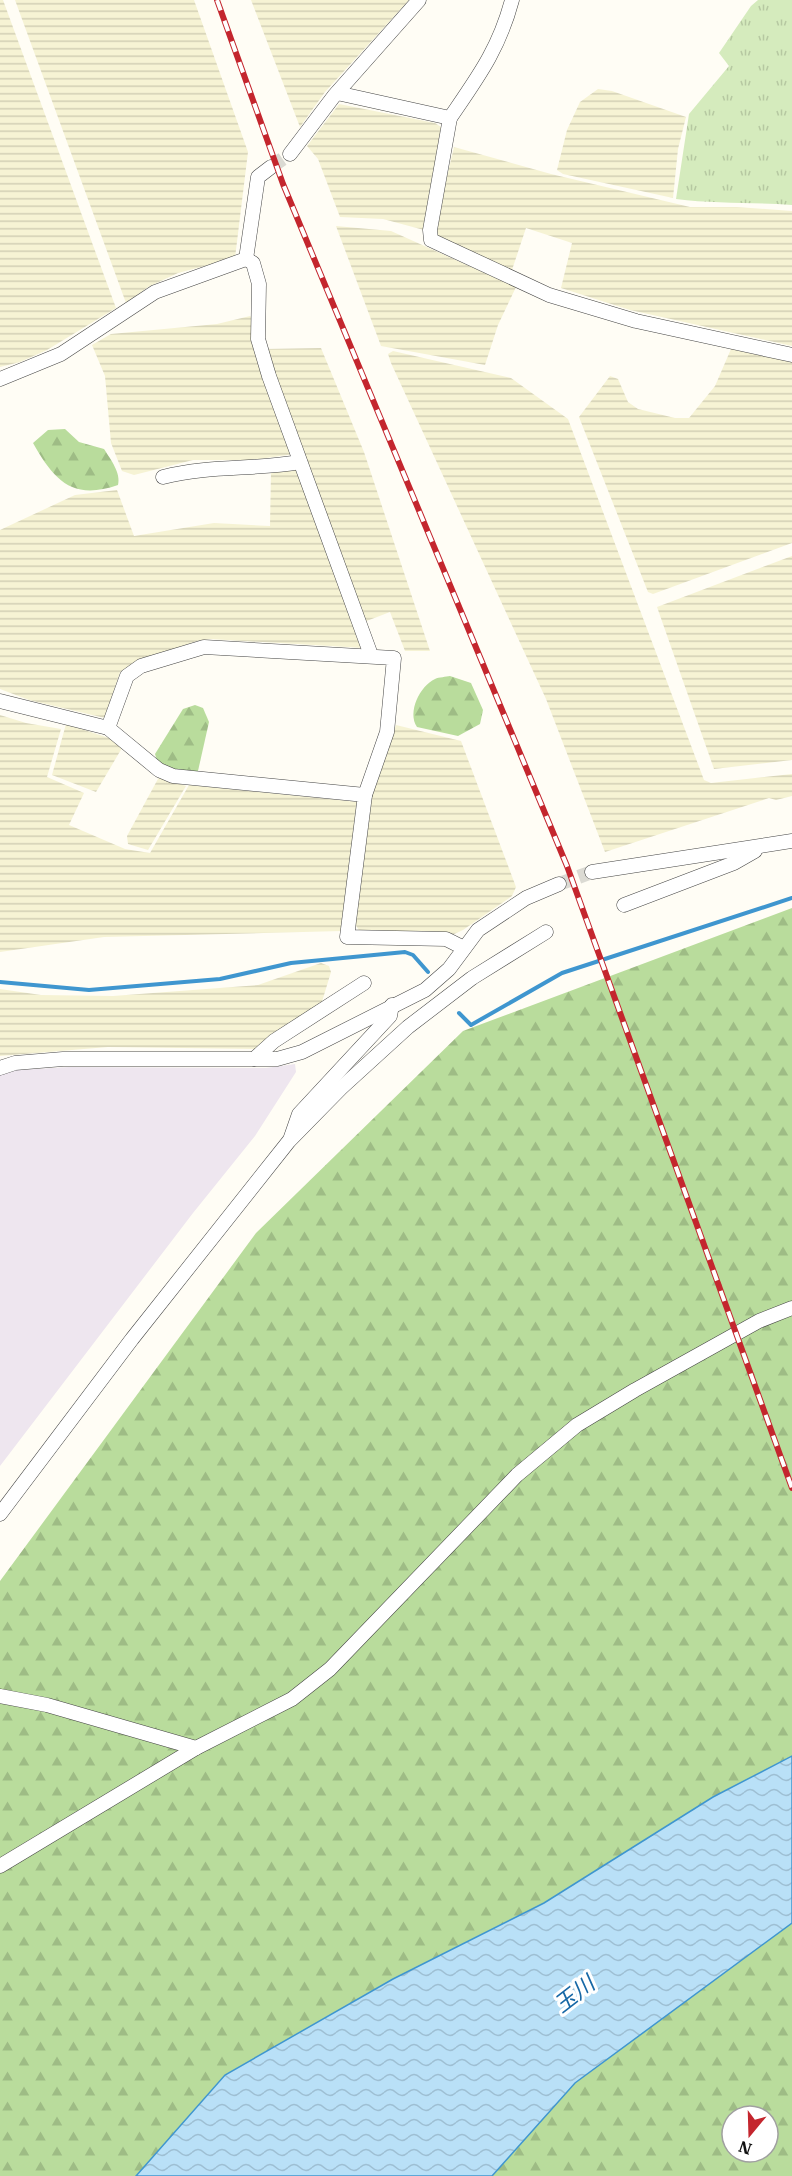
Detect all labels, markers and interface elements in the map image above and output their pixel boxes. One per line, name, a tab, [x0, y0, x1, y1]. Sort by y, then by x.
water label: 玉川	[547, 1967, 602, 2019]
north arrow	[720, 2104, 780, 2164]
text: N	[736, 2137, 754, 2160]

